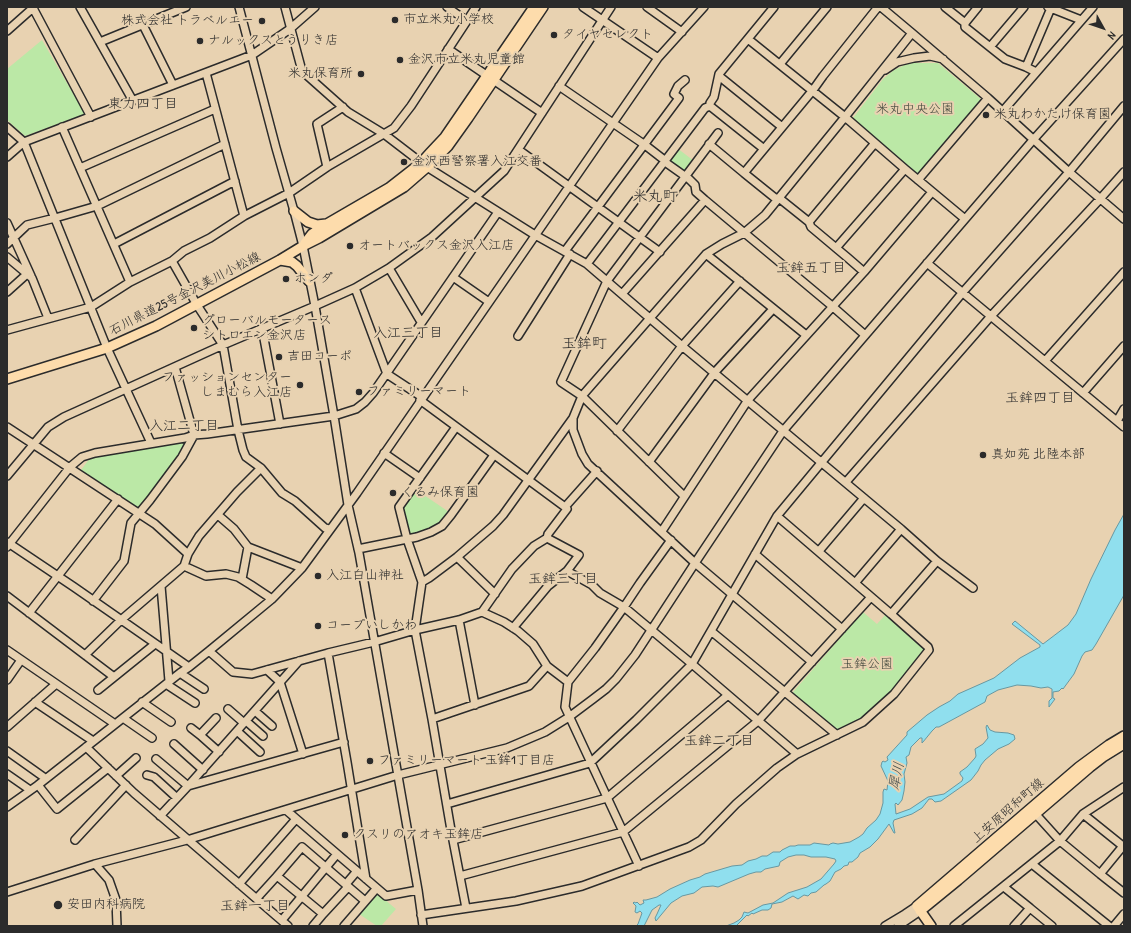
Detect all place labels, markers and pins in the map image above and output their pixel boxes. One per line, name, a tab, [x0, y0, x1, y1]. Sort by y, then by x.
place label: 市立米丸小学校	[403, 12, 494, 28]
place label: 株式会社 トラベルエー	[121, 13, 254, 29]
marker: 市立米丸小学校	[390, 15, 400, 25]
marker: 株式会社 トラベルエー	[257, 16, 267, 26]
place label: タイヤセレクト	[562, 27, 653, 43]
marker: タイヤセレクト	[549, 30, 559, 40]
place label: ナルックスとうりき店	[208, 33, 338, 49]
marker: ナルックスとうりき店	[195, 36, 205, 46]
place label: 金沢市立米丸児童館	[408, 52, 525, 68]
marker: 金沢市立米丸児童館	[395, 55, 405, 65]
place label: 米丸保育所	[288, 66, 353, 82]
marker: 米丸保育所	[356, 69, 366, 79]
place label: 米丸わかたけ保育園	[994, 107, 1111, 123]
marker: 米丸わかたけ保育園	[981, 110, 991, 120]
place label: 金沢西警察署入江交番	[412, 154, 542, 170]
marker: 金沢西警察署入江交番	[399, 157, 409, 167]
place label: オートバックス金沢入江店	[358, 238, 514, 254]
marker: オートバックス金沢入江店	[345, 241, 355, 251]
place label: ホンダ	[294, 271, 333, 287]
marker: ホンダ	[281, 274, 291, 284]
place label: グローバルモータース シトロエン金沢店	[202, 313, 332, 344]
marker: グローバルモータース シトロエン金沢店	[189, 323, 199, 333]
place label: 吉田コーポ	[287, 349, 352, 365]
marker: 吉田コーポ	[274, 352, 284, 362]
place label: ファッションセンター しまむら入江店	[162, 370, 292, 401]
marker: ファッションセンター しまむら入江店	[295, 380, 305, 390]
place label: ファミリーマート	[367, 384, 471, 400]
marker: ファミリーマート	[354, 387, 364, 397]
place label: 真如苑 北陸本部	[991, 447, 1085, 463]
marker: 真如苑 北陸本部	[978, 450, 988, 460]
place label: くるみ保育園	[401, 485, 479, 501]
marker: くるみ保育園	[388, 488, 398, 498]
place label: 入江白山神社	[326, 568, 404, 584]
marker: 入江白山神社	[313, 571, 323, 581]
place label: コープいしかわ	[326, 618, 417, 634]
marker: コープいしかわ	[313, 621, 323, 631]
place label: ファミリーマート 玉鉾1丁目店	[378, 753, 555, 769]
marker: ファミリーマート 玉鉾1丁目店	[365, 756, 375, 766]
place label: クスリのアオキ玉鉾店	[353, 827, 483, 843]
marker: クスリのアオキ玉鉾店	[340, 830, 350, 840]
place label: 安田内科病院	[67, 897, 145, 913]
marker: 安田内科病院	[52, 899, 64, 911]

